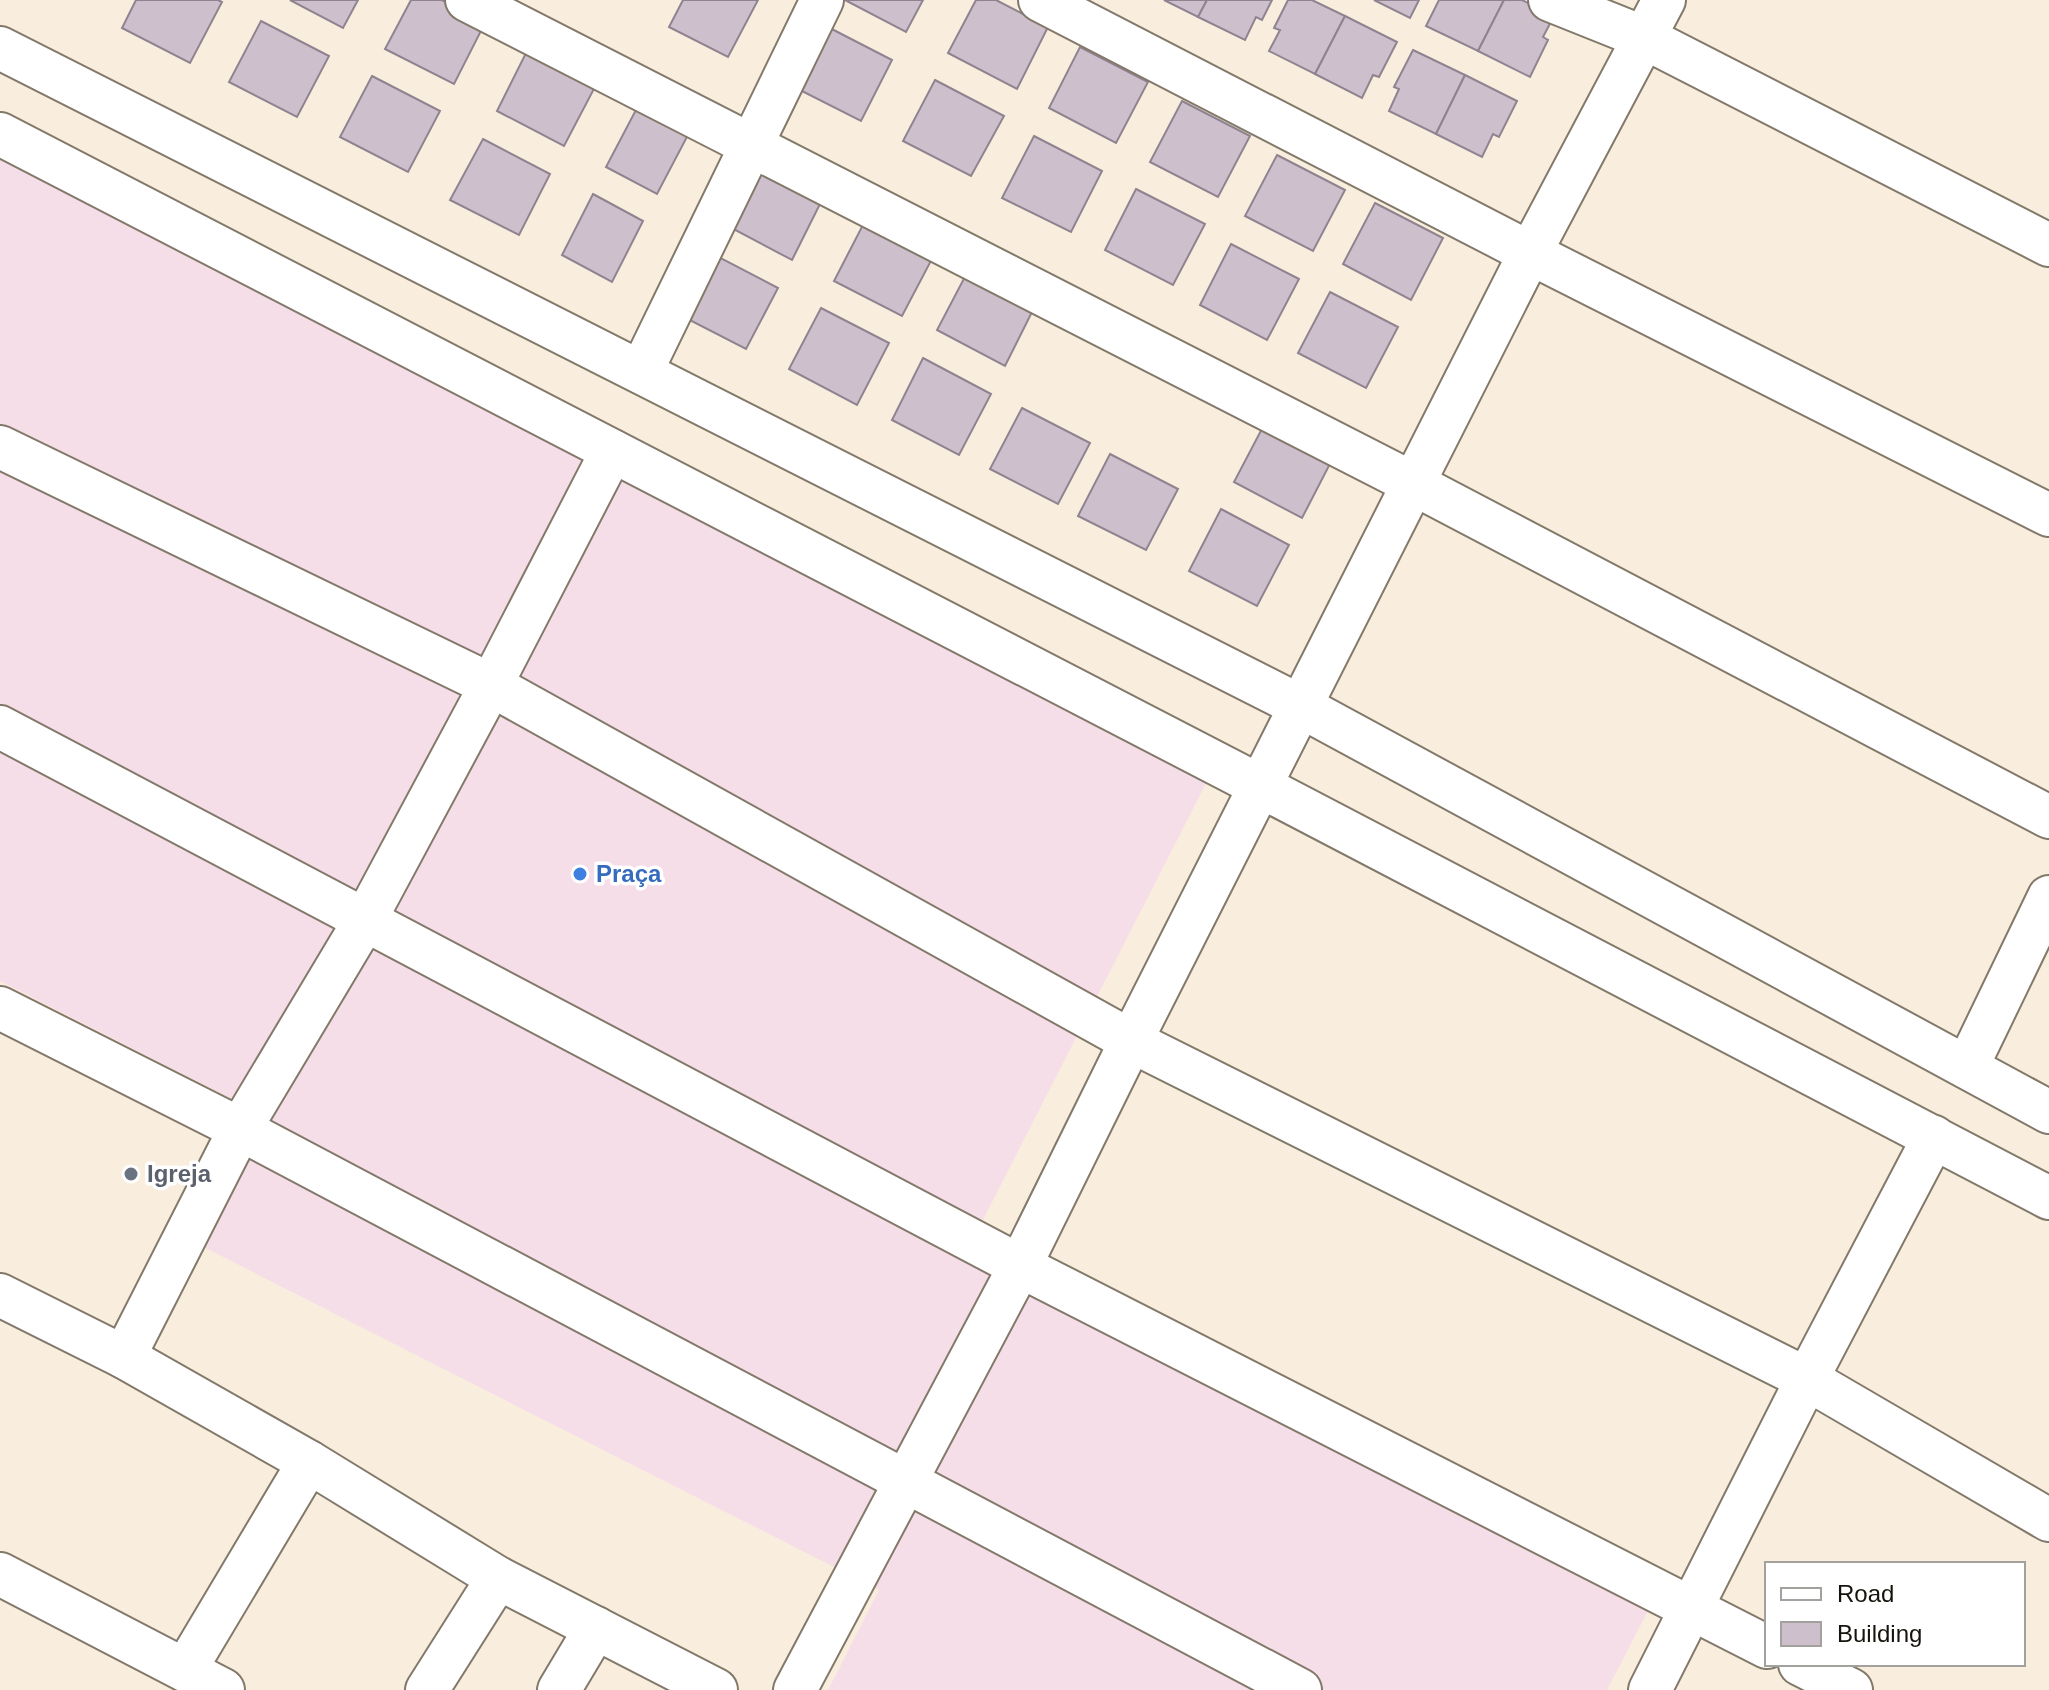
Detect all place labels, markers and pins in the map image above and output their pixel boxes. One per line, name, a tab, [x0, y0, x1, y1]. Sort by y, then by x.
place label: Praça	[596, 860, 662, 887]
marker: Praça	[571, 865, 589, 883]
place label: Igreja	[147, 1160, 212, 1187]
marker: Igreja	[122, 1165, 140, 1183]

